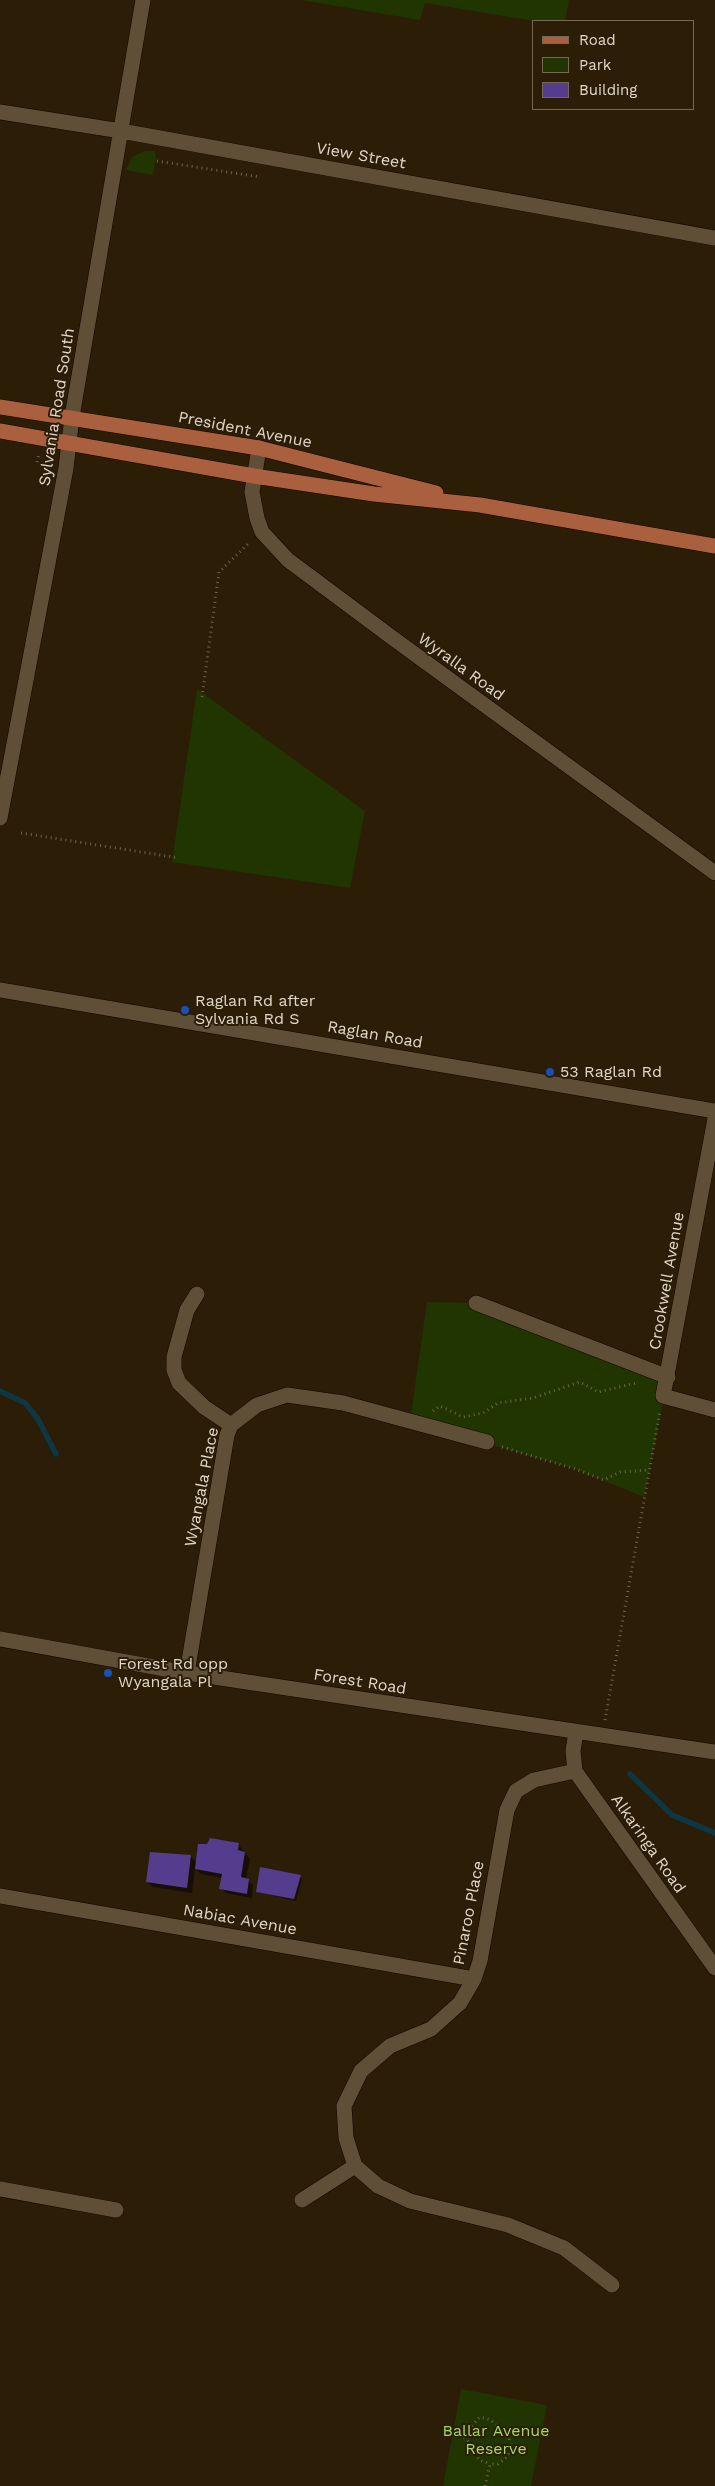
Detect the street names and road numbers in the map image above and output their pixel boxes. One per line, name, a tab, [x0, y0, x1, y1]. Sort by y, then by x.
street label: View Street	[315, 139, 407, 173]
street label: Sylvania Road South	[35, 327, 79, 487]
street label: President Avenue	[177, 408, 313, 452]
street label: Wyralla Road	[414, 629, 508, 705]
street label: Raglan Road	[326, 1017, 424, 1053]
street label: Crookwell Avenue	[645, 1211, 689, 1351]
street label: Wyangala Place	[181, 1426, 223, 1548]
street label: Forest Road	[312, 1665, 408, 1699]
street label: Alkaringa Road	[607, 1791, 689, 1897]
street label: Pinaroo Place	[449, 1859, 489, 1967]
street label: Nabiac Avenue	[182, 1901, 298, 1939]

